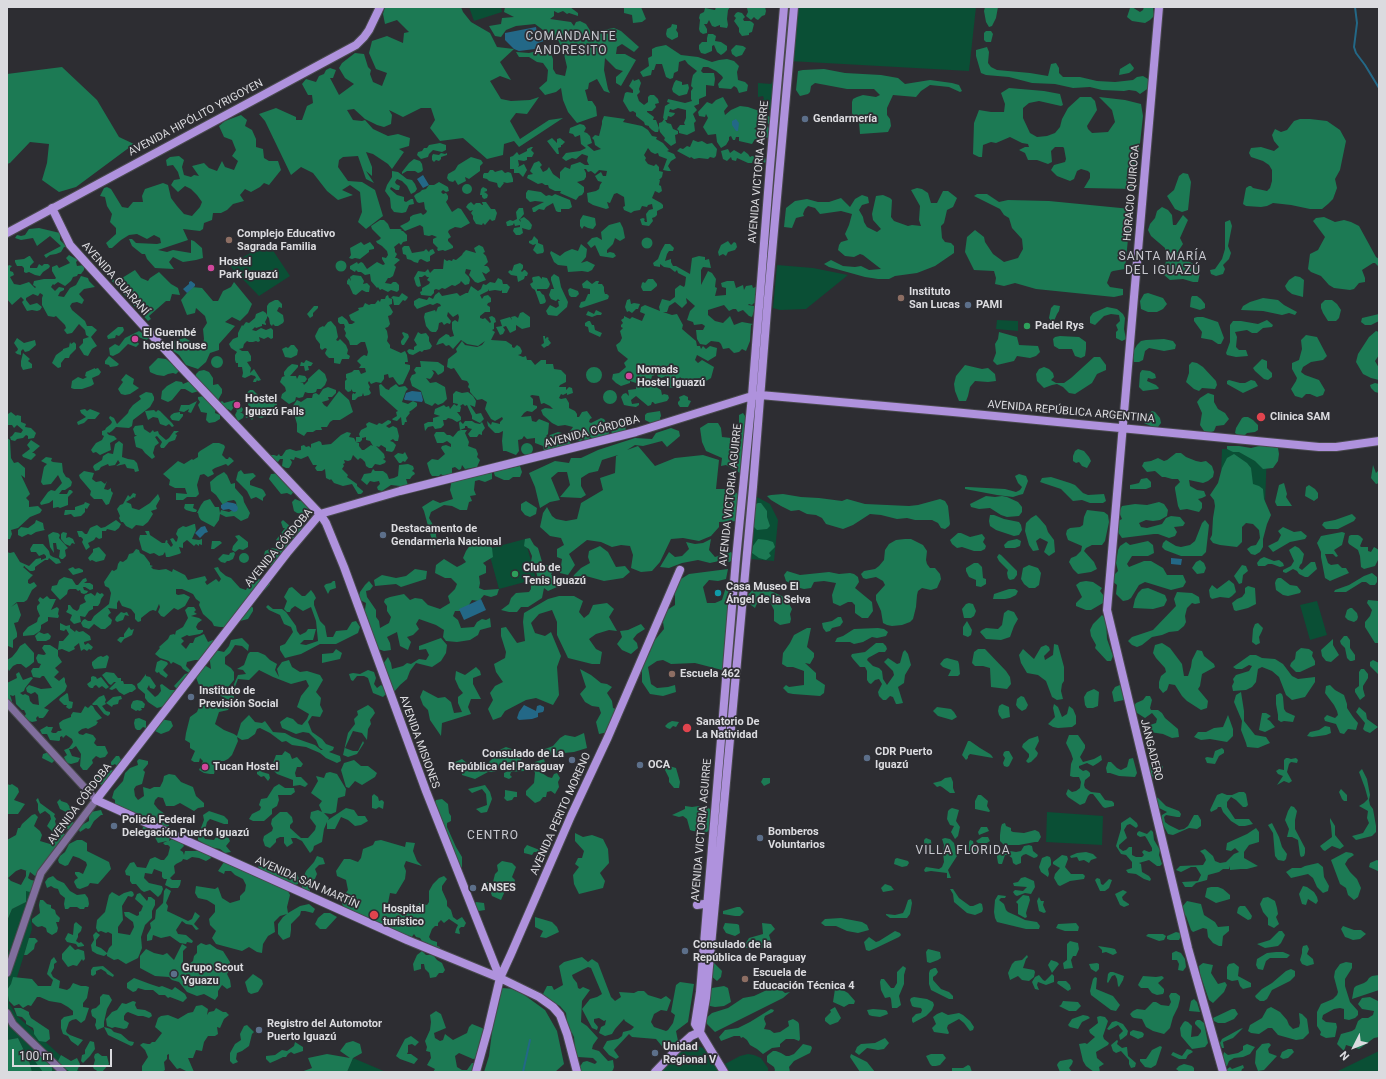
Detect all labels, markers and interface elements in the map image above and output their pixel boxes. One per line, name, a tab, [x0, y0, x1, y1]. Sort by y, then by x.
district label: COMANDANTE ANDRESITO	[526, 30, 616, 58]
street label: AVENIDA HIPÓLITO YRIGOYEN	[126, 77, 266, 159]
street label: AVENIDA VICTORIA AGUIRRE	[746, 100, 772, 244]
place label: Gendarmería	[813, 112, 877, 126]
marker: Gendarmería	[800, 114, 810, 124]
street label: HORACIO QUIROGA	[1121, 144, 1143, 242]
place label: Complejo Educativo Sagrada Familia	[237, 227, 335, 253]
marker: Complejo Educativo Sagrada Familia	[224, 235, 234, 245]
street label: AVENIDA GUARANÍ	[79, 240, 151, 318]
district label: SANTA MARÍA DEL IGUAZÚ	[1119, 250, 1207, 278]
place label: Hostel Park Iguazú	[219, 255, 278, 281]
marker: Hostel Park Iguazú	[206, 263, 216, 273]
place label: Instituto San Lucas	[909, 285, 960, 311]
marker: Instituto San Lucas	[896, 293, 906, 303]
place label: PAMI	[976, 298, 1002, 312]
marker: PAMI	[963, 300, 973, 310]
place label: Padel Rys	[1035, 319, 1084, 333]
marker: Padel Rys	[1022, 321, 1032, 331]
place label: El Guembé hostel house	[143, 326, 206, 352]
marker: El Guembé hostel house	[130, 334, 140, 344]
place label: Nomads Hostel Iguazú	[637, 363, 705, 389]
marker: Nomads Hostel Iguazú	[624, 371, 634, 381]
place label: Hostel Iguazú Falls	[245, 392, 304, 418]
street label: AVENIDA REPÚBLICA ARGENTINA	[987, 398, 1155, 426]
marker: Hostel Iguazú Falls	[232, 400, 242, 410]
place label: Clinica SAM	[1270, 410, 1330, 424]
marker: Clinica SAM	[1255, 411, 1267, 423]
street label: AVENIDA CÓRDOBA	[543, 413, 641, 451]
street label: AVENIDA VICTORIA AGUIRRE	[717, 423, 745, 567]
street label: AVENIDA CÓRDOBA	[242, 506, 316, 590]
place label: Destacamento de Gendarmerìa Nacional	[391, 522, 501, 548]
marker: Destacamento de Gendarmerìa Nacional	[378, 530, 388, 540]
place label: Club de Tenis Iguazú	[523, 561, 586, 587]
marker: Club de Tenis Iguazú	[510, 569, 520, 579]
place label: Casa Museo El Ángel de la Selva	[726, 580, 811, 606]
marker: Casa Museo El Ángel de la Selva	[713, 588, 723, 598]
place label: Escuela 462	[680, 667, 740, 681]
marker: Escuela 462	[667, 669, 677, 679]
place label: Instituto de Previsión Social	[199, 684, 278, 710]
marker: Instituto de Previsión Social	[186, 692, 196, 702]
street label: AVENIDA MISIONES	[396, 694, 442, 790]
place label: Sanatorio De La Natividad	[696, 715, 759, 741]
street label: JANGADERO	[1137, 718, 1165, 782]
marker: Sanatorio De La Natividad	[681, 722, 693, 734]
place label: CDR Puerto Iguazú	[875, 745, 932, 771]
place label: Consulado de La República del Paraguay	[448, 747, 564, 773]
street label: AVENIDA PERITO MORENO	[528, 751, 594, 877]
marker: CDR Puerto Iguazú	[862, 753, 872, 763]
marker: Consulado de La República del Paraguay	[567, 755, 577, 765]
place label: OCA	[648, 758, 670, 772]
street label: AVENIDA VICTORIA AGUIRRE	[689, 758, 715, 902]
place label: Tucan Hostel	[213, 760, 278, 774]
marker: OCA	[635, 760, 645, 770]
street label: AVENIDA CÓRDOBA	[45, 761, 115, 847]
marker: Tucan Hostel	[200, 762, 210, 772]
place label: Policía Federal Delegación Puerto Iguazú	[122, 813, 249, 839]
marker: Policía Federal Delegación Puerto Iguazú	[109, 821, 119, 831]
place label: Bomberos Voluntarios	[768, 825, 825, 851]
district label: CENTRO	[467, 829, 519, 843]
marker: Bomberos Voluntarios	[755, 833, 765, 843]
district label: VILLA FLORIDA	[916, 844, 1010, 858]
street label: AVENIDA SAN MARTÍN	[253, 854, 361, 912]
place label: ANSES	[481, 881, 516, 895]
marker: ANSES	[468, 883, 478, 893]
place label: Hospital turistico	[383, 902, 424, 928]
marker: Hospital turistico	[368, 909, 380, 921]
place label: Consulado de la República de Paraguay	[693, 938, 806, 964]
marker: Consulado de la República de Paraguay	[680, 946, 690, 956]
place label: Grupo Scout Yguazu	[182, 961, 243, 987]
place label: Escuela de Educación Técnica 4	[753, 966, 855, 992]
marker: Grupo Scout Yguazu	[169, 969, 179, 979]
marker: Escuela de Educación Técnica 4	[740, 974, 750, 984]
place label: Registro del Automotor Puerto Iguazú	[267, 1017, 382, 1043]
marker: Registro del Automotor Puerto Iguazú	[254, 1025, 264, 1035]
north arrow	[1334, 1027, 1374, 1067]
place label: Unidad Regional V	[663, 1040, 716, 1066]
scale bar	[14, 1041, 114, 1067]
marker: Unidad Regional V	[650, 1048, 660, 1058]
text: N	[1337, 1048, 1352, 1063]
text: 100 m	[19, 1049, 53, 1063]

